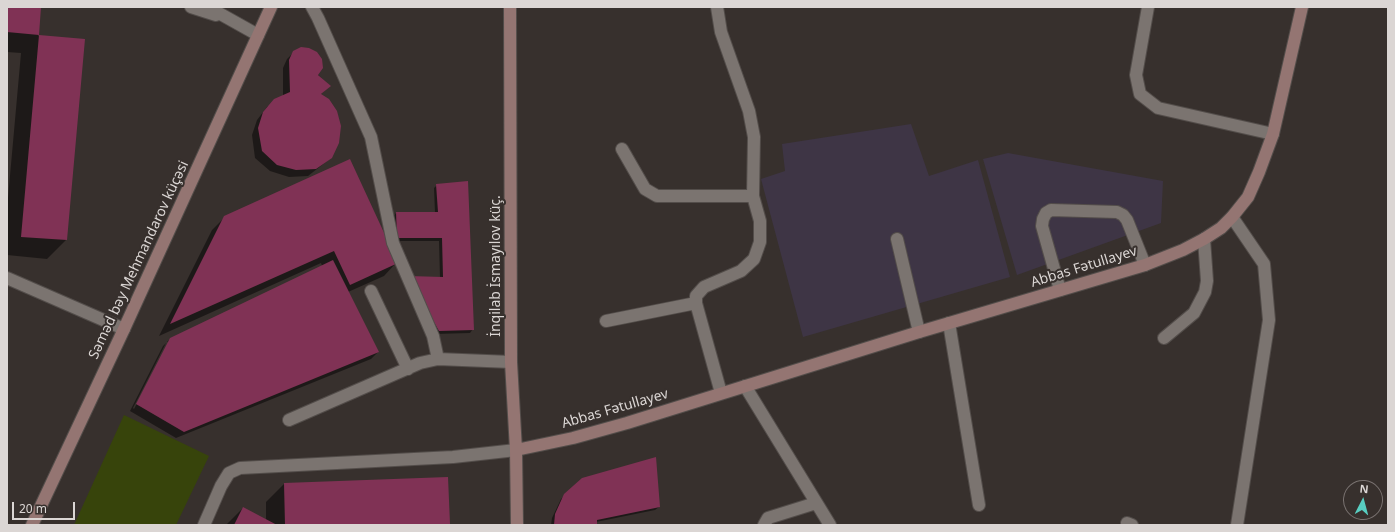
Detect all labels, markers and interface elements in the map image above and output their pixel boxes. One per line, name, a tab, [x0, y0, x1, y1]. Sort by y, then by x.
street label: Səməd bəy Mehmandarov küçəsi	[86, 158, 192, 362]
street label: İnqilab İsmayılov küç.	[488, 195, 504, 337]
street label: Abbas Fətullayev	[1029, 243, 1139, 291]
street label: Abbas Fətullayev	[560, 386, 670, 432]
north arrow	[1343, 480, 1383, 520]
text: N	[1359, 481, 1369, 496]
scale bar	[14, 494, 77, 520]
text: 20 m	[19, 500, 47, 517]

